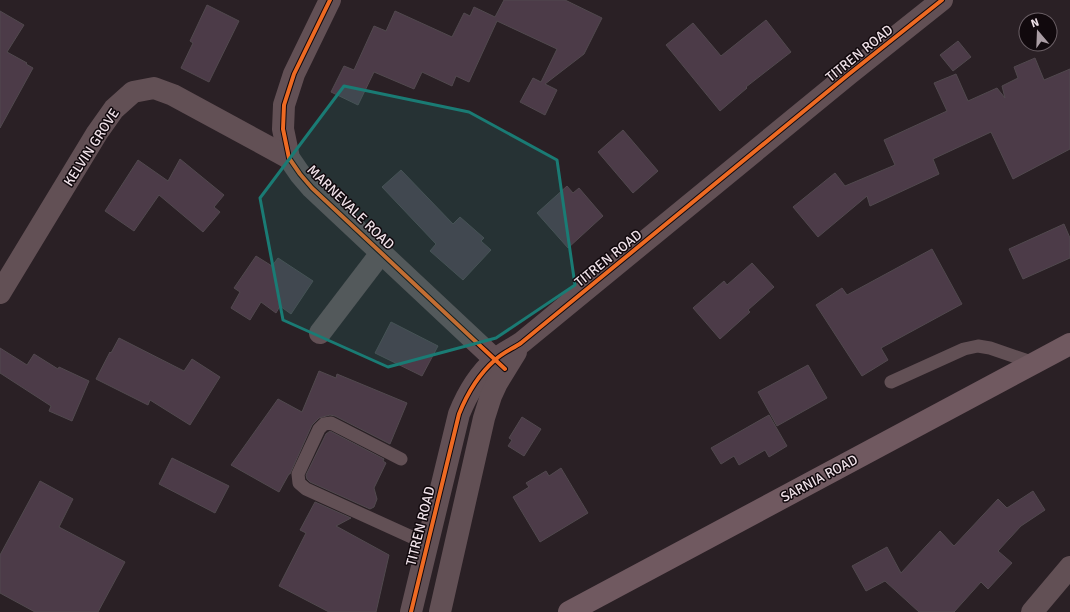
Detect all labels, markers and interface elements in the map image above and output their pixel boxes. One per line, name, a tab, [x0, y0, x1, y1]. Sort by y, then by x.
north arrow	[1018, 12, 1058, 52]
text: N	[1029, 16, 1041, 30]
street label: TITREN ROAD	[822, 21, 896, 86]
street label: KELVIN GROVE	[60, 105, 123, 189]
street label: MARNEVALE ROAD	[304, 161, 398, 253]
street label: TITREN ROAD	[571, 226, 645, 291]
street label: SARNIA ROAD	[778, 451, 861, 506]
street label: TITREN ROAD	[402, 484, 439, 568]

